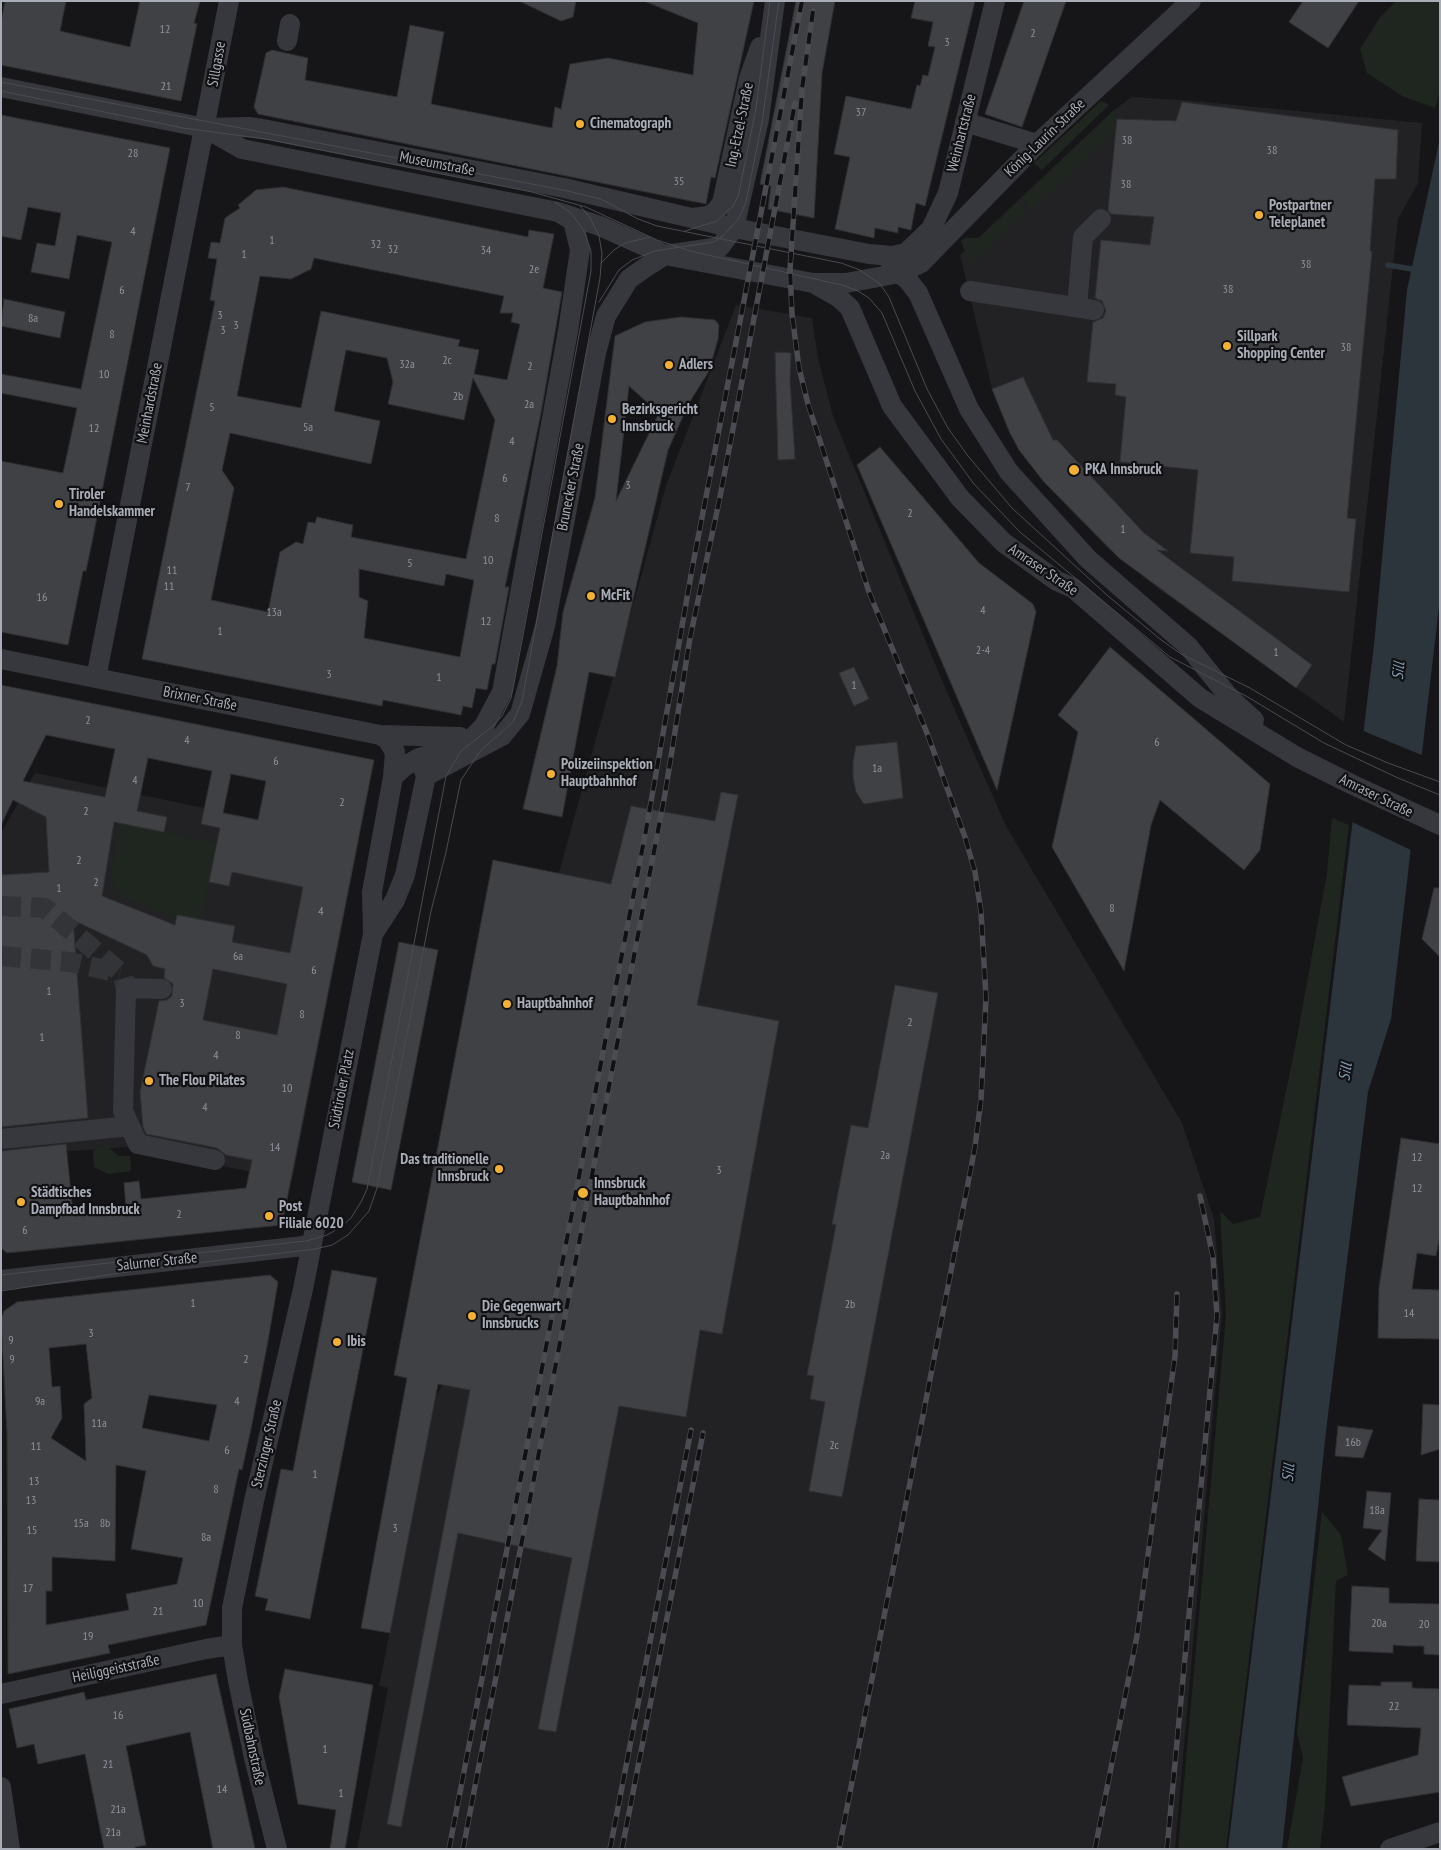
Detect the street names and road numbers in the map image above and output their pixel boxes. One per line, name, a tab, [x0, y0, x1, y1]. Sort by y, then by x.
street label: Sillgasse	[204, 40, 230, 88]
street label: Ing.-Etzel-Straße	[722, 81, 758, 169]
street label: Weinhartstraße	[944, 92, 980, 174]
street label: König-Laurin-Straße	[1001, 95, 1089, 181]
street label: Museumstraße	[398, 148, 476, 180]
street label: Meinhardstraße	[133, 361, 167, 445]
street label: Brunecker Straße	[554, 442, 588, 532]
street label: Amraser Straße	[1005, 540, 1081, 600]
street label: Brixner Straße	[162, 683, 238, 715]
street label: Amraser Straße	[1336, 770, 1416, 822]
street label: Südtiroler Platz	[326, 1048, 358, 1130]
street label: Salurner Straße	[116, 1249, 198, 1275]
street label: Sterzinger Straße	[248, 1398, 286, 1490]
street label: Heiliggeiststraße	[71, 1651, 161, 1687]
street label: Südbahnstraße	[235, 1707, 269, 1787]

